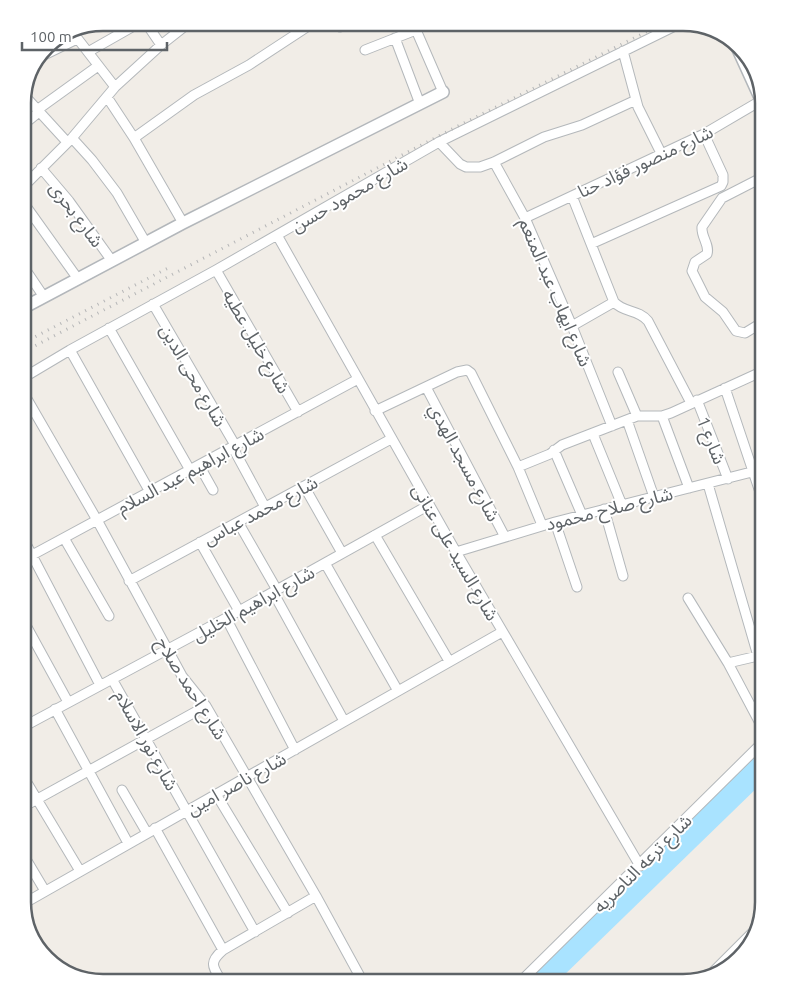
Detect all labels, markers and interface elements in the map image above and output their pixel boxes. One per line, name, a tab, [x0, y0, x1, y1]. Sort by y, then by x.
scale bar	[22, 20, 168, 52]
text: 100 m	[30, 28, 72, 45]
street label: شارع منصور فؤاد حنا	[574, 121, 718, 206]
street label: شارع محمود حسن	[287, 153, 413, 240]
street label: شارع بحرى	[42, 178, 108, 254]
street label: شارع ايهاب عبد المنعم	[511, 215, 596, 371]
street label: شارع خليل عطيه	[215, 286, 295, 399]
street label: شارع محى الدين	[152, 320, 231, 432]
street label: شارع مسجد الهدي	[421, 400, 504, 527]
street label: شارع 1	[689, 413, 731, 469]
street label: شارع ابراهيم عبد السلام	[113, 423, 269, 522]
street label: شارع محمد عباس	[199, 471, 323, 553]
street label: شارع السيد على عنانى	[404, 480, 503, 626]
street label: شارع صلاح محمود	[543, 483, 676, 538]
street label: شارع ابراهيم الخليل	[189, 561, 320, 649]
street label: شارع احمد صلاح	[148, 633, 231, 745]
street label: شارع نور الاسلام	[107, 686, 183, 796]
street label: شارع ناصر امين	[183, 747, 292, 823]
street label: شارع ترعه الناصريه	[589, 810, 699, 920]

